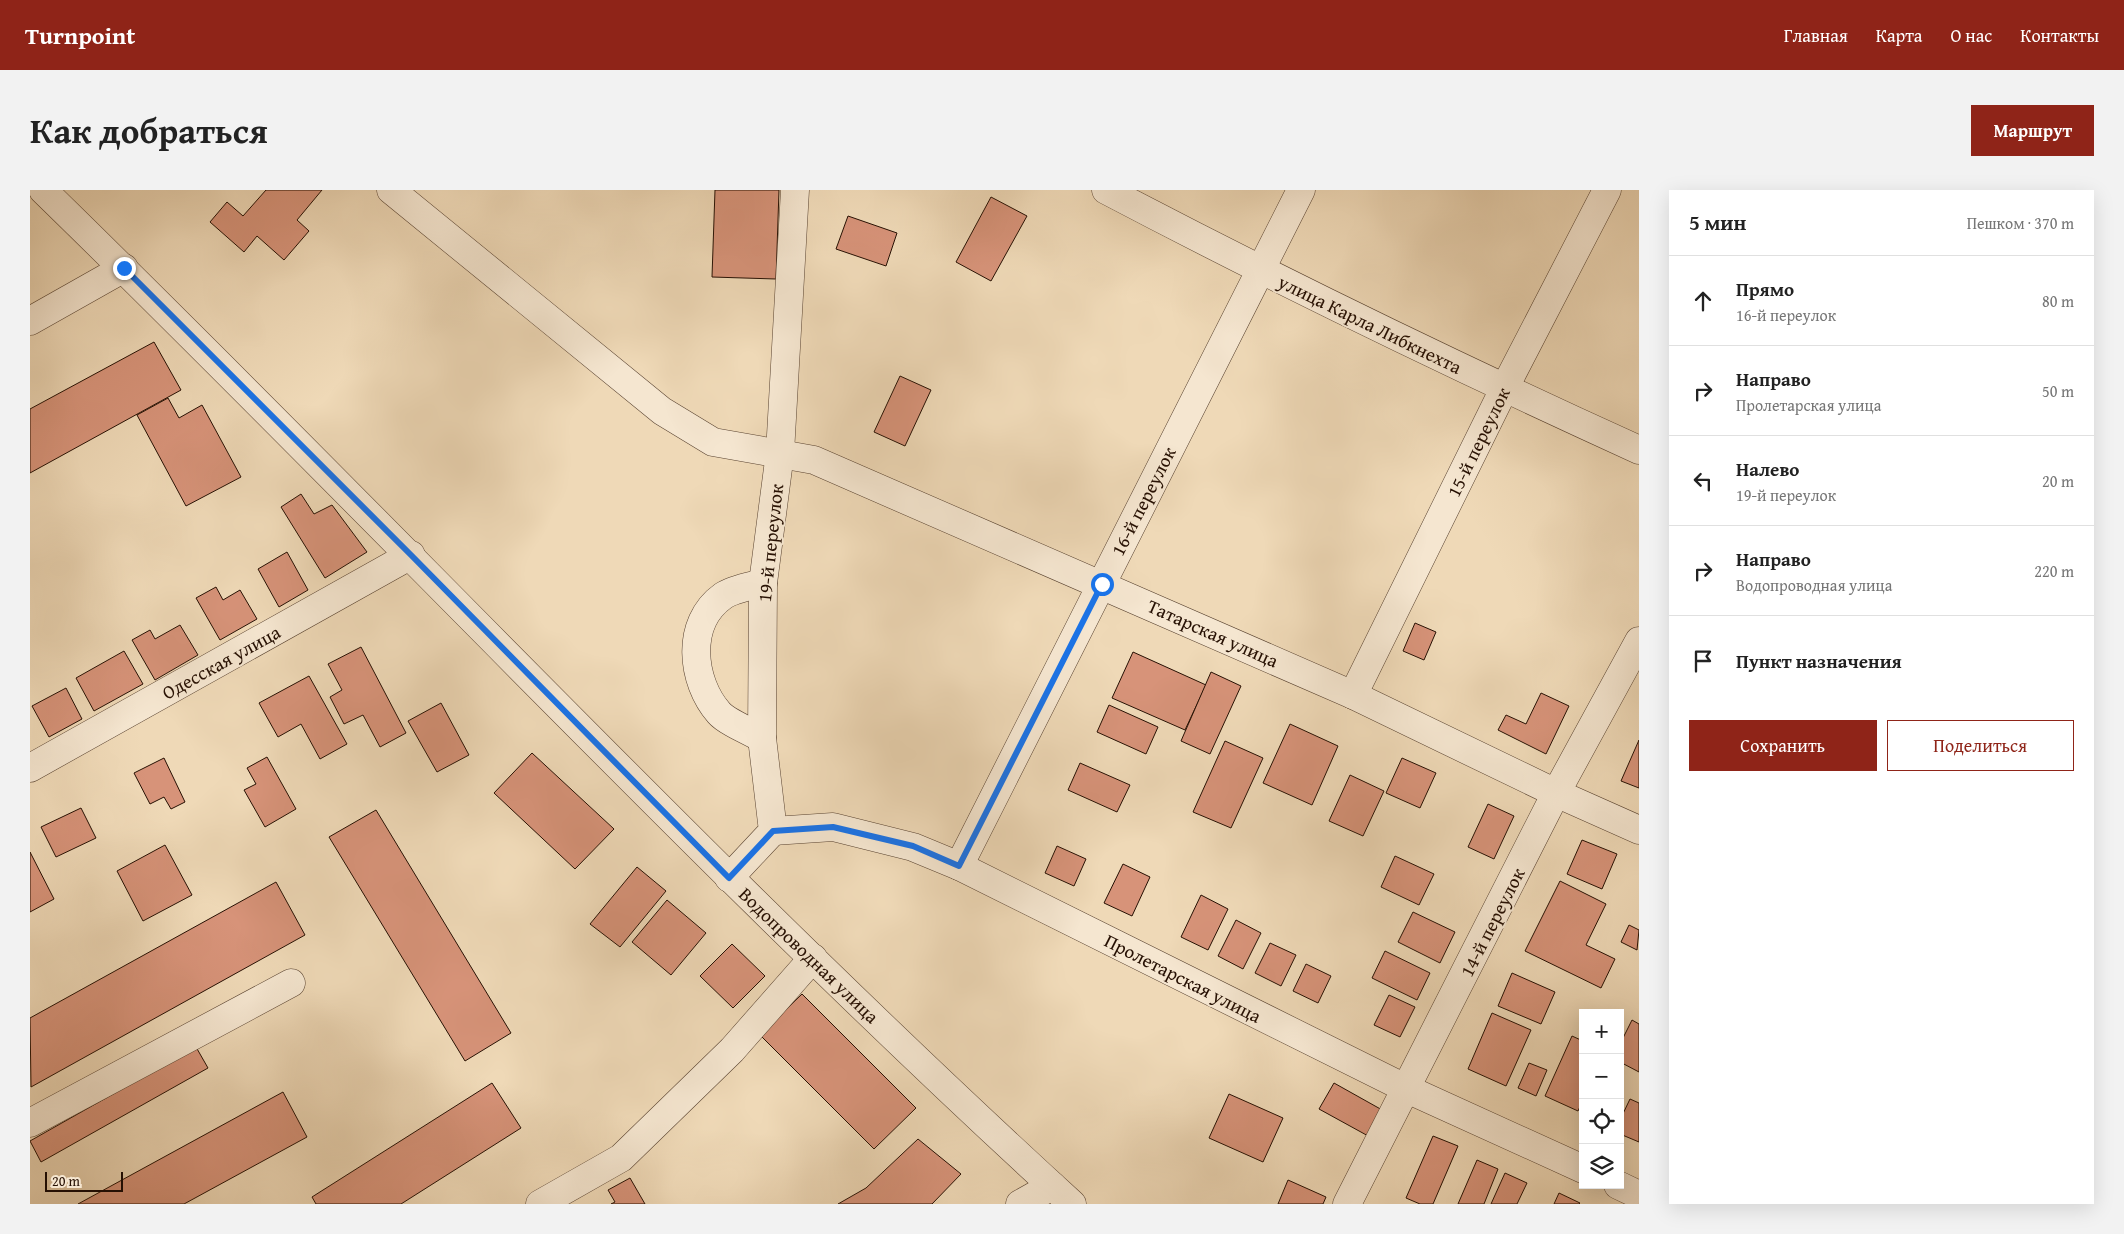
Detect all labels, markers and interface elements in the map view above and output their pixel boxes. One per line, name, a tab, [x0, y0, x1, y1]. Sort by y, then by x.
text: Turnpoint	[25, 18, 135, 53]
text: Главная	[1784, 22, 1848, 49]
text: Карта	[1876, 22, 1922, 49]
text: О нас	[1950, 22, 1992, 49]
text: Контакты	[2020, 22, 2099, 49]
text: Как добраться	[30, 105, 268, 156]
button: Маршрут	[1971, 105, 2094, 156]
text: 5 мин	[1689, 207, 1746, 238]
text: Пешком · 370 m	[1967, 211, 2074, 235]
route end	[113, 257, 136, 280]
street label: улица Карла Либкнехта	[1273, 267, 1466, 381]
text: Прямо	[1736, 275, 1794, 303]
icon: ahead	[1689, 287, 1717, 315]
text: 80 m	[2042, 289, 2074, 313]
text: 16-й переулок	[1736, 303, 1836, 327]
text: Направо	[1736, 365, 1811, 393]
icon: right	[1689, 377, 1717, 405]
text: 50 m	[2042, 379, 2074, 403]
street label: 15-й переулок	[1439, 382, 1517, 502]
text: Пролетарская улица	[1736, 393, 1881, 417]
street label: 16-й переулок	[1104, 442, 1182, 560]
text: Налево	[1736, 455, 1799, 483]
icon: left	[1689, 467, 1717, 495]
text: 20 m	[2042, 469, 2074, 493]
street label: 19-й переулок	[750, 482, 790, 604]
text: 19-й переулок	[1736, 483, 1836, 507]
text: Направо	[1736, 545, 1811, 573]
icon: right	[1689, 557, 1717, 585]
text: 220 m	[2034, 559, 2074, 583]
route start	[1091, 573, 1114, 596]
text: Водопроводная улица	[1736, 573, 1892, 597]
street label: Татарская улица	[1143, 592, 1283, 674]
street label: Одесская улица	[157, 618, 285, 706]
icon: arrive	[1689, 647, 1717, 675]
text: Пункт назначения	[1736, 647, 1902, 675]
button: Сохранить	[1689, 720, 1877, 771]
button: Поделиться	[1887, 720, 2074, 771]
street label: 14-й переулок	[1453, 863, 1531, 981]
street label: Водопроводная улица	[733, 880, 885, 1030]
street label: Пролетарская улица	[1100, 926, 1266, 1030]
map controls	[1579, 1009, 1624, 1189]
button: +	[1579, 1009, 1624, 1054]
button: −	[1579, 1054, 1624, 1099]
button: locate	[1579, 1099, 1624, 1144]
button: layers	[1579, 1144, 1624, 1189]
scale bar	[45, 1169, 122, 1192]
text: 20 m	[52, 1171, 80, 1191]

